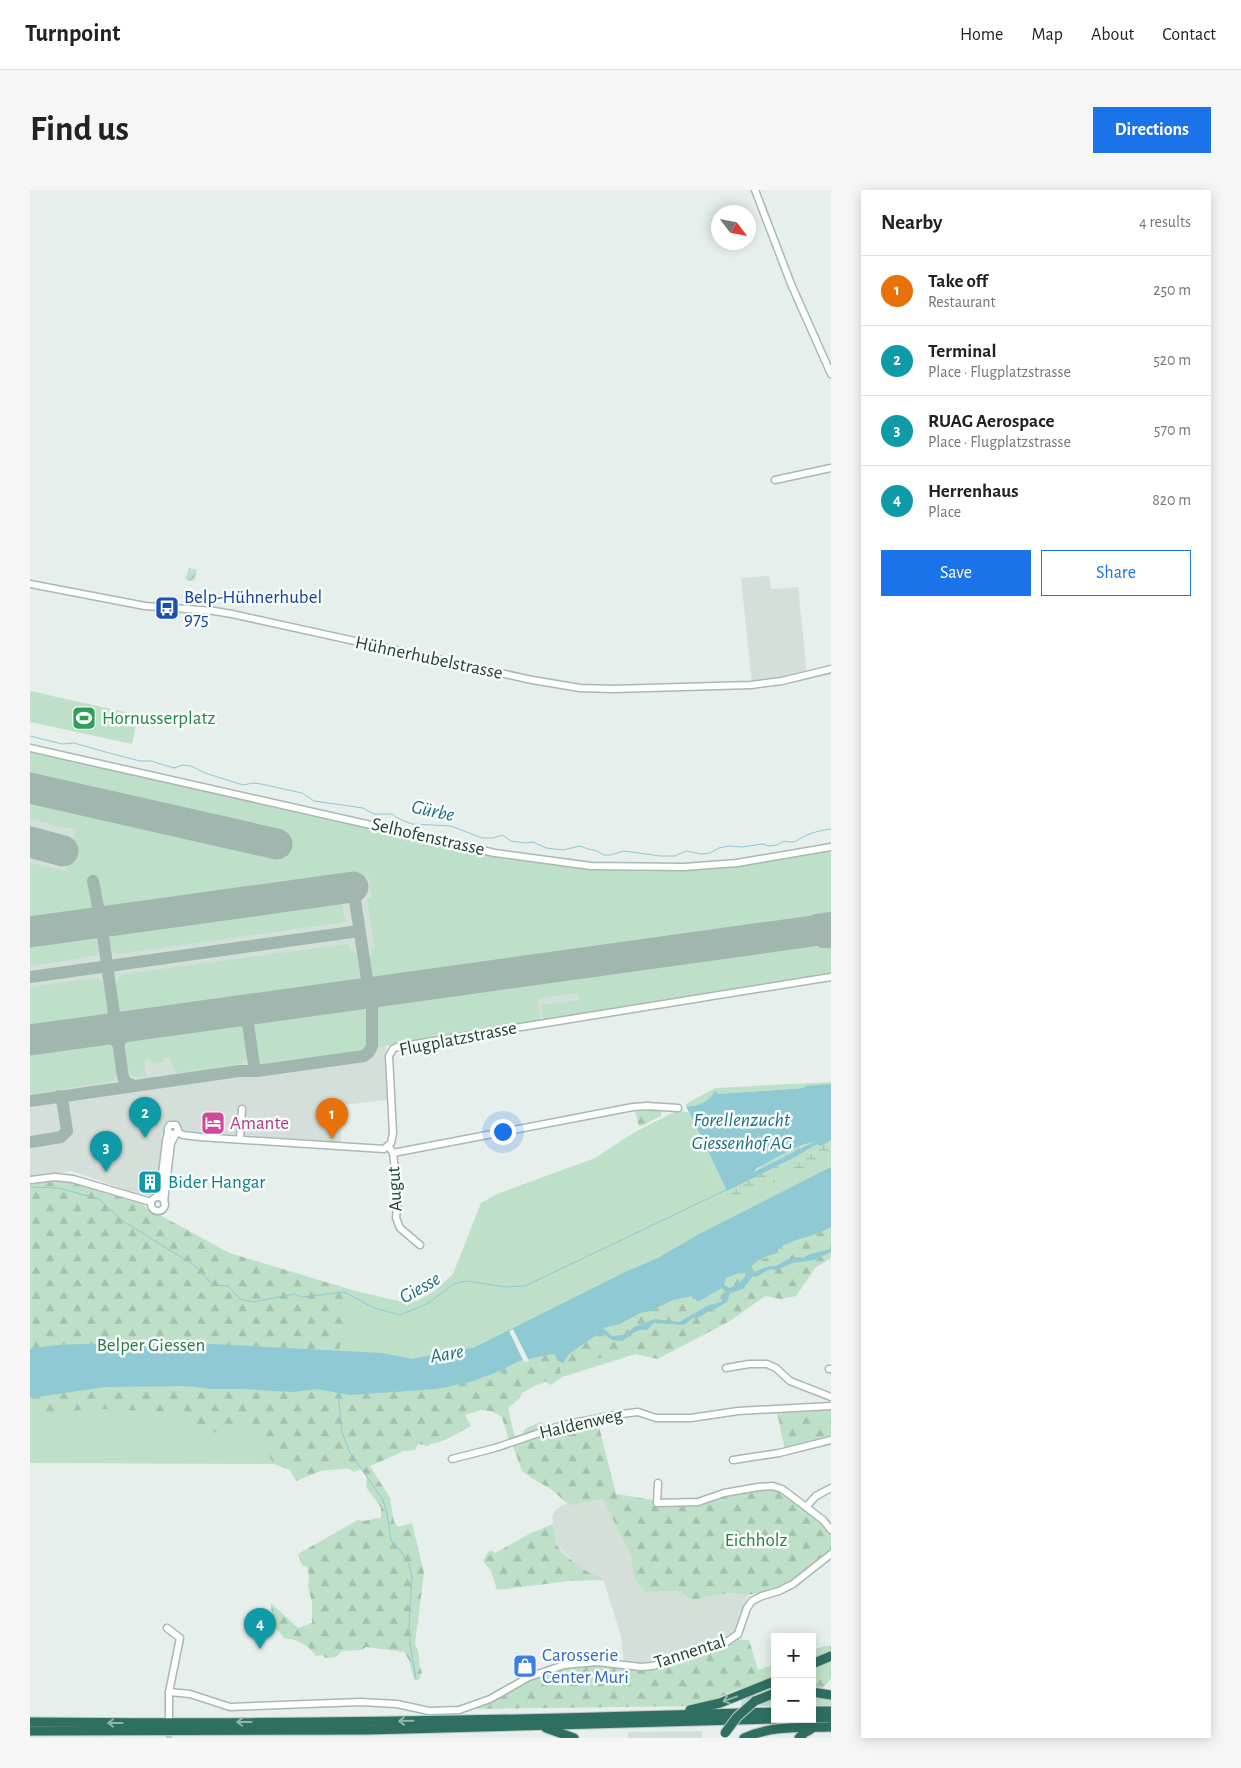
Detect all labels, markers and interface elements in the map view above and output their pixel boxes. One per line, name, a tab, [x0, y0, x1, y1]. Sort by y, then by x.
text: Turnpoint	[25, 22, 120, 46]
text: Home	[960, 26, 1003, 44]
text: Map	[1031, 26, 1063, 44]
text: About	[1091, 26, 1134, 44]
text: Contact	[1162, 26, 1216, 44]
button: Directions	[1093, 107, 1211, 153]
text: Find us	[30, 112, 129, 147]
north arrow	[711, 205, 756, 250]
text: Nearby	[881, 212, 942, 233]
text: 4 results	[1139, 214, 1191, 230]
text: Take off	[928, 272, 988, 291]
text: 1	[894, 282, 900, 298]
text: 250 m	[1153, 282, 1191, 298]
text: Restaurant	[928, 294, 996, 310]
text: Terminal	[928, 342, 996, 361]
text: 2	[893, 352, 901, 368]
text: 520 m	[1153, 352, 1191, 368]
text: Place · Flugplatzstrasse	[928, 364, 1071, 380]
text: RUAG Aerospace	[928, 412, 1055, 431]
text: 3	[894, 422, 900, 438]
text: 570 m	[1154, 422, 1191, 438]
text: Place · Flugplatzstrasse	[928, 434, 1071, 450]
text: Herrenhaus	[928, 482, 1019, 501]
text: 4	[893, 492, 901, 508]
text: 820 m	[1152, 492, 1191, 508]
text: Place	[928, 504, 961, 520]
button: Save	[881, 550, 1031, 596]
button: Share	[1041, 550, 1191, 596]
place label: Belp-Hühnerhubel 975	[184, 588, 322, 629]
bus stop icon: Belp-Hühnerhubel 975	[154, 595, 180, 621]
street label: Hühnerhubelstrasse	[353, 633, 505, 683]
sports icon: Hornusserplatz	[71, 705, 97, 731]
place label: Hornusserplatz	[102, 709, 216, 728]
water label: Gürbe	[410, 797, 457, 825]
street label: Selhofenstrasse	[370, 815, 486, 859]
street label: Flugplatzstrasse	[398, 1018, 518, 1060]
pin: 2	[129, 1097, 161, 1138]
pin: 1	[316, 1098, 348, 1139]
hotel icon: Amante	[200, 1110, 226, 1136]
water label: Forellenzucht Giessenhof AG	[692, 1110, 793, 1153]
place label: Amante	[230, 1114, 289, 1133]
your location	[490, 1119, 516, 1145]
pin: 3	[90, 1131, 122, 1172]
street label: Augut	[384, 1166, 406, 1212]
building icon: Bider Hangar	[137, 1169, 163, 1195]
place label: Bider Hangar	[168, 1173, 265, 1192]
water label: Giesse	[396, 1268, 444, 1308]
park label: Belper Giessen	[97, 1336, 205, 1355]
water label: Aare	[428, 1341, 466, 1367]
street label: Haldenweg	[538, 1405, 625, 1443]
park label: Eichholz	[725, 1531, 788, 1550]
pin: 4	[244, 1608, 276, 1649]
street label: Tannental	[652, 1632, 728, 1672]
map controls	[771, 1633, 816, 1723]
button: +	[771, 1633, 816, 1678]
place label: Carosserie Center Muri	[542, 1646, 629, 1687]
shop icon: Carosserie Center Muri	[512, 1653, 538, 1679]
button: −	[771, 1678, 816, 1723]
one-way arrow	[722, 1695, 738, 1704]
one-way arrow	[398, 1716, 414, 1725]
one-way arrow	[108, 1718, 124, 1728]
one-way arrow	[236, 1718, 252, 1727]

